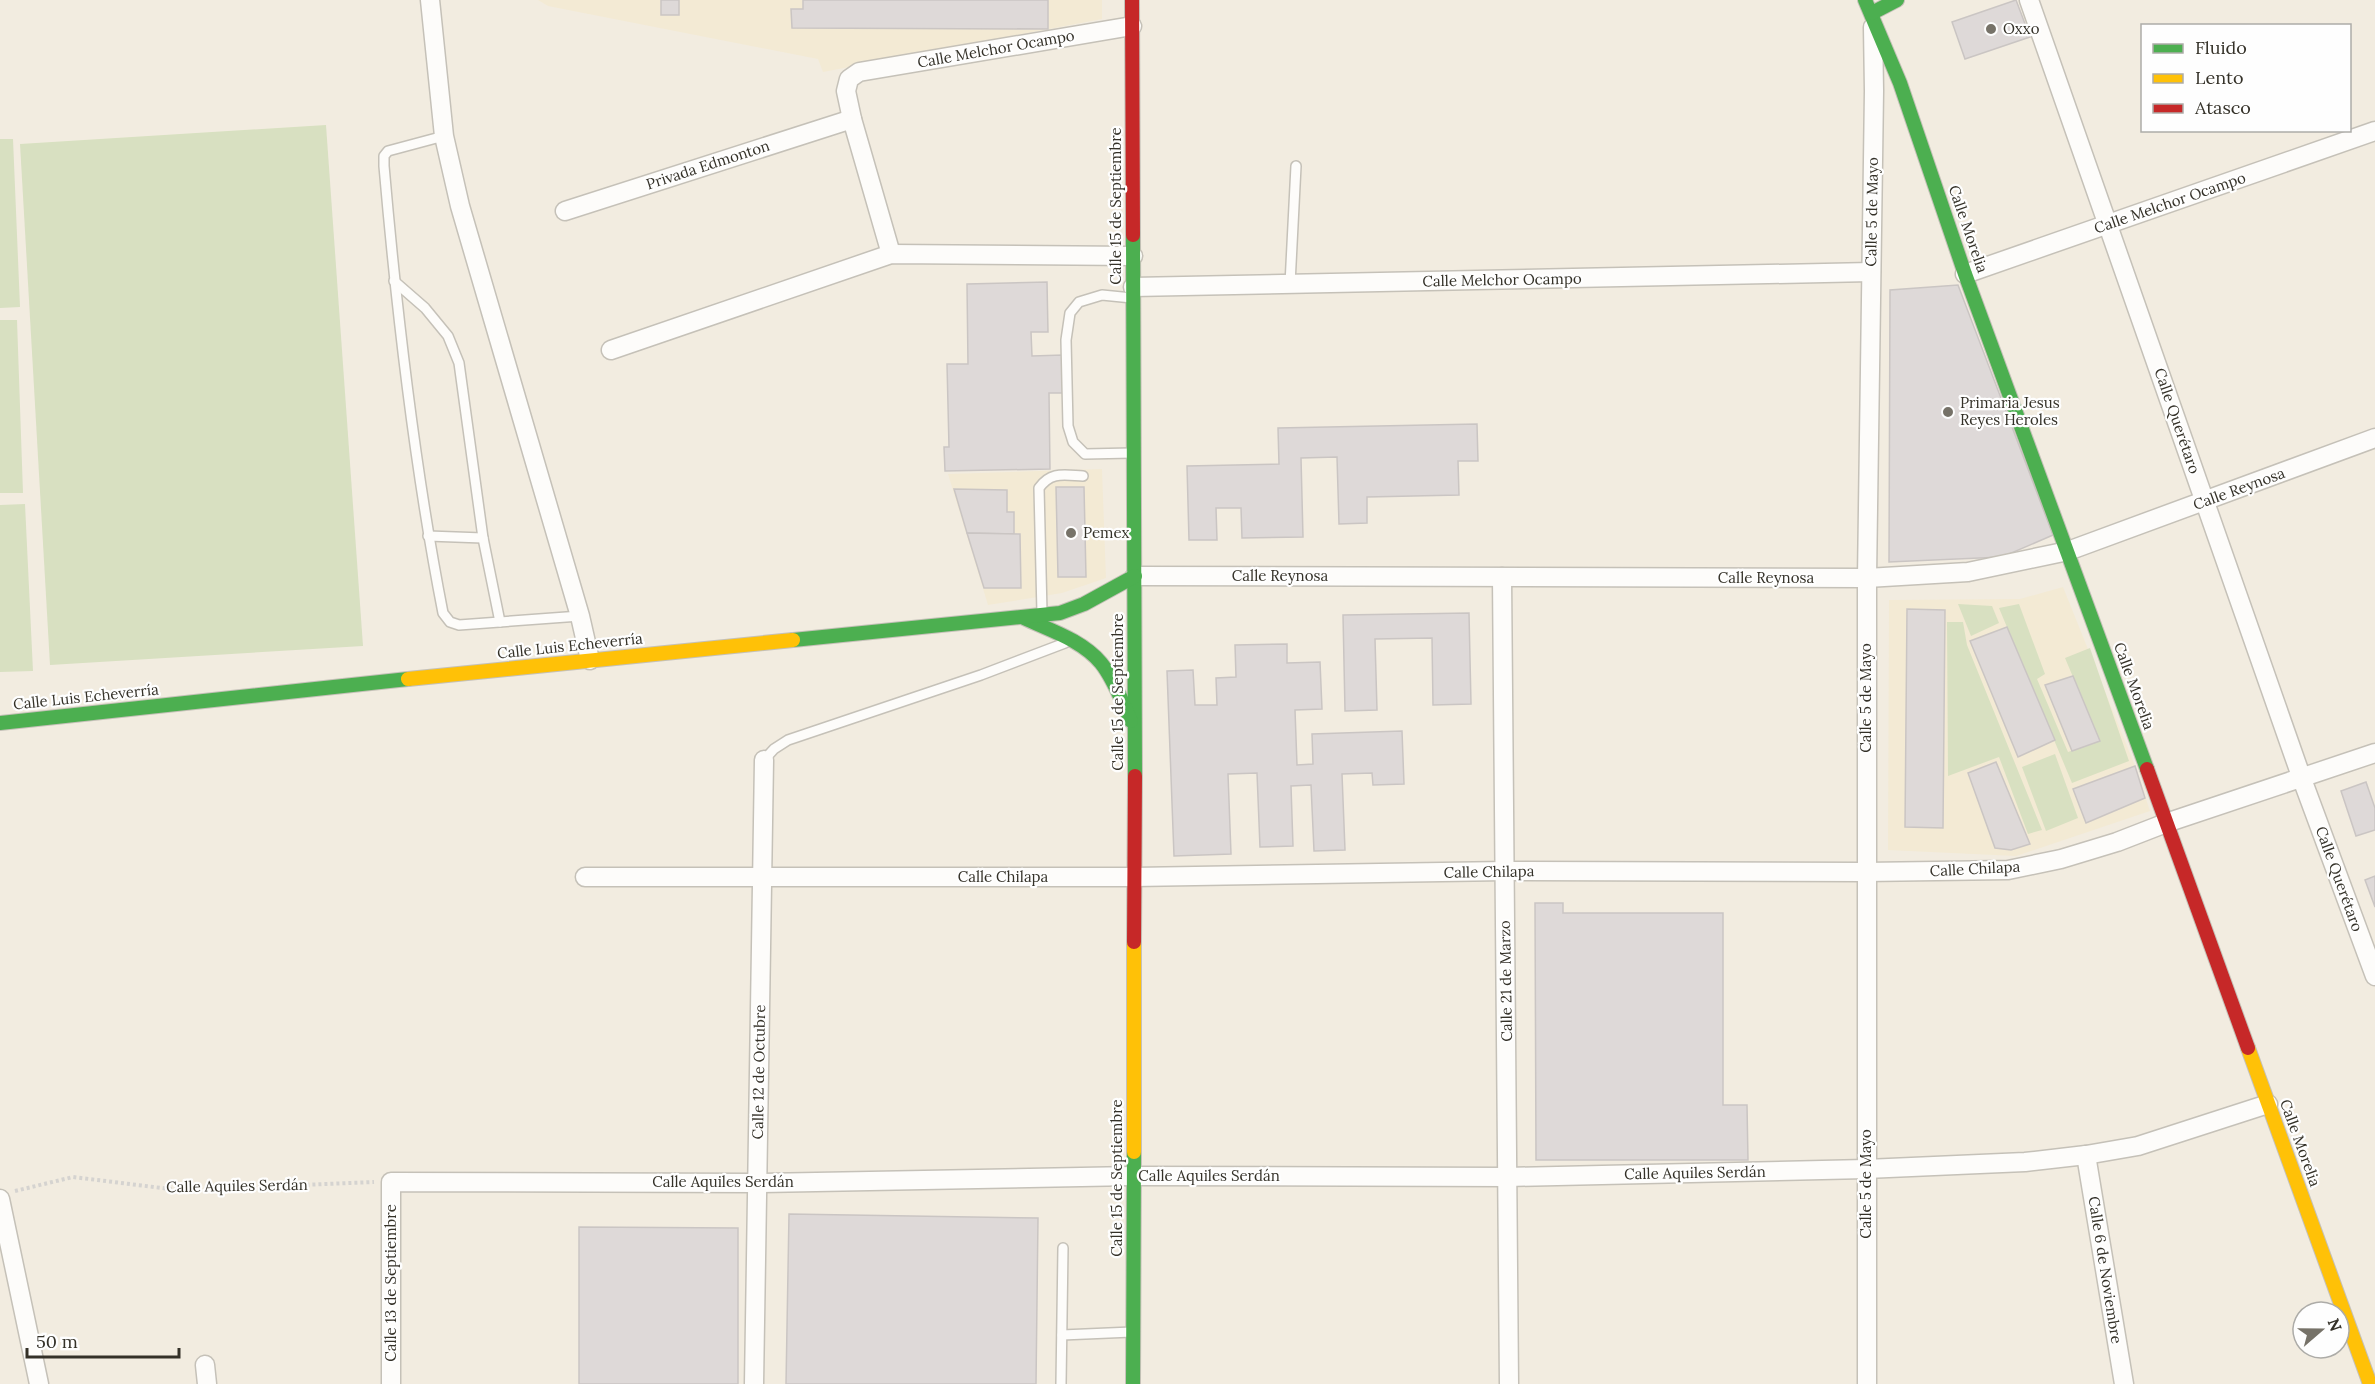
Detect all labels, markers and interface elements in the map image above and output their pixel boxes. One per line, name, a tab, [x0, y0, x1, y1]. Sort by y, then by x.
place label: Oxxo	[2003, 19, 2040, 38]
marker: Oxxo	[1984, 22, 1998, 36]
legend	[2141, 24, 2351, 132]
street label: Calle Melchor Ocampo	[916, 25, 1076, 72]
text: Fluido	[2195, 36, 2247, 59]
text: Lento	[2195, 66, 2243, 89]
text: Atasco	[2194, 96, 2251, 119]
street label: Calle 15 de Septiembre	[1106, 127, 1125, 285]
street label: Privada Edmonton	[644, 136, 772, 193]
street label: Calle 5 de Mayo	[1861, 157, 1882, 267]
street label: Calle Melchor Ocampo	[2091, 168, 2248, 237]
street label: Calle Morelia	[1945, 183, 1992, 275]
street label: Calle Melchor Ocampo	[1422, 269, 1582, 290]
street label: Calle Querétaro	[2150, 365, 2205, 476]
place label: Primaria Jesus Reyes Heroles	[1960, 393, 2060, 429]
marker: Primaria Jesus Reyes Heroles	[1941, 405, 1955, 419]
street label: Calle Reynosa	[2190, 463, 2288, 514]
place label: Pemex	[1083, 523, 1130, 542]
marker: Pemex	[1064, 526, 1078, 540]
street label: Calle Reynosa	[1232, 566, 1328, 585]
street label: Calle Reynosa	[1718, 568, 1814, 587]
street label: Calle 15 de Septiembre	[1108, 613, 1127, 771]
street label: Calle Luis Echeverría	[496, 628, 644, 663]
street label: Calle Morelia	[2110, 640, 2159, 732]
street label: Calle 5 de Mayo	[1856, 643, 1875, 753]
street label: Calle Luis Echeverría	[12, 679, 160, 714]
street label: Calle Querétaro	[2312, 824, 2367, 934]
street label: Calle Chilapa	[1929, 857, 2021, 880]
street label: Calle Chilapa	[1443, 861, 1535, 882]
street label: Calle Chilapa	[958, 867, 1049, 886]
street label: Calle 21 de Marzo	[1495, 920, 1516, 1042]
street label: Calle 12 de Octubre	[748, 1004, 769, 1140]
street label: Calle Morelia	[2276, 1097, 2325, 1189]
street label: Calle 15 de Septiembre	[1107, 1099, 1126, 1257]
street label: Calle 5 de Mayo	[1856, 1129, 1875, 1239]
street label: Calle Aquiles Serdán	[1624, 1162, 1766, 1183]
street label: Calle Aquiles Serdán	[1138, 1166, 1280, 1185]
street label: Calle Aquiles Serdán	[652, 1172, 794, 1191]
street label: Calle Aquiles Serdán	[166, 1175, 308, 1196]
street label: Calle 6 de Noviembre	[2084, 1195, 2127, 1345]
street label: Calle 13 de Septiembre	[381, 1204, 400, 1362]
north arrow	[2291, 1300, 2351, 1360]
text: N	[2324, 1316, 2347, 1334]
scale bar	[27, 1321, 178, 1359]
text: 50 m	[36, 1330, 78, 1353]

